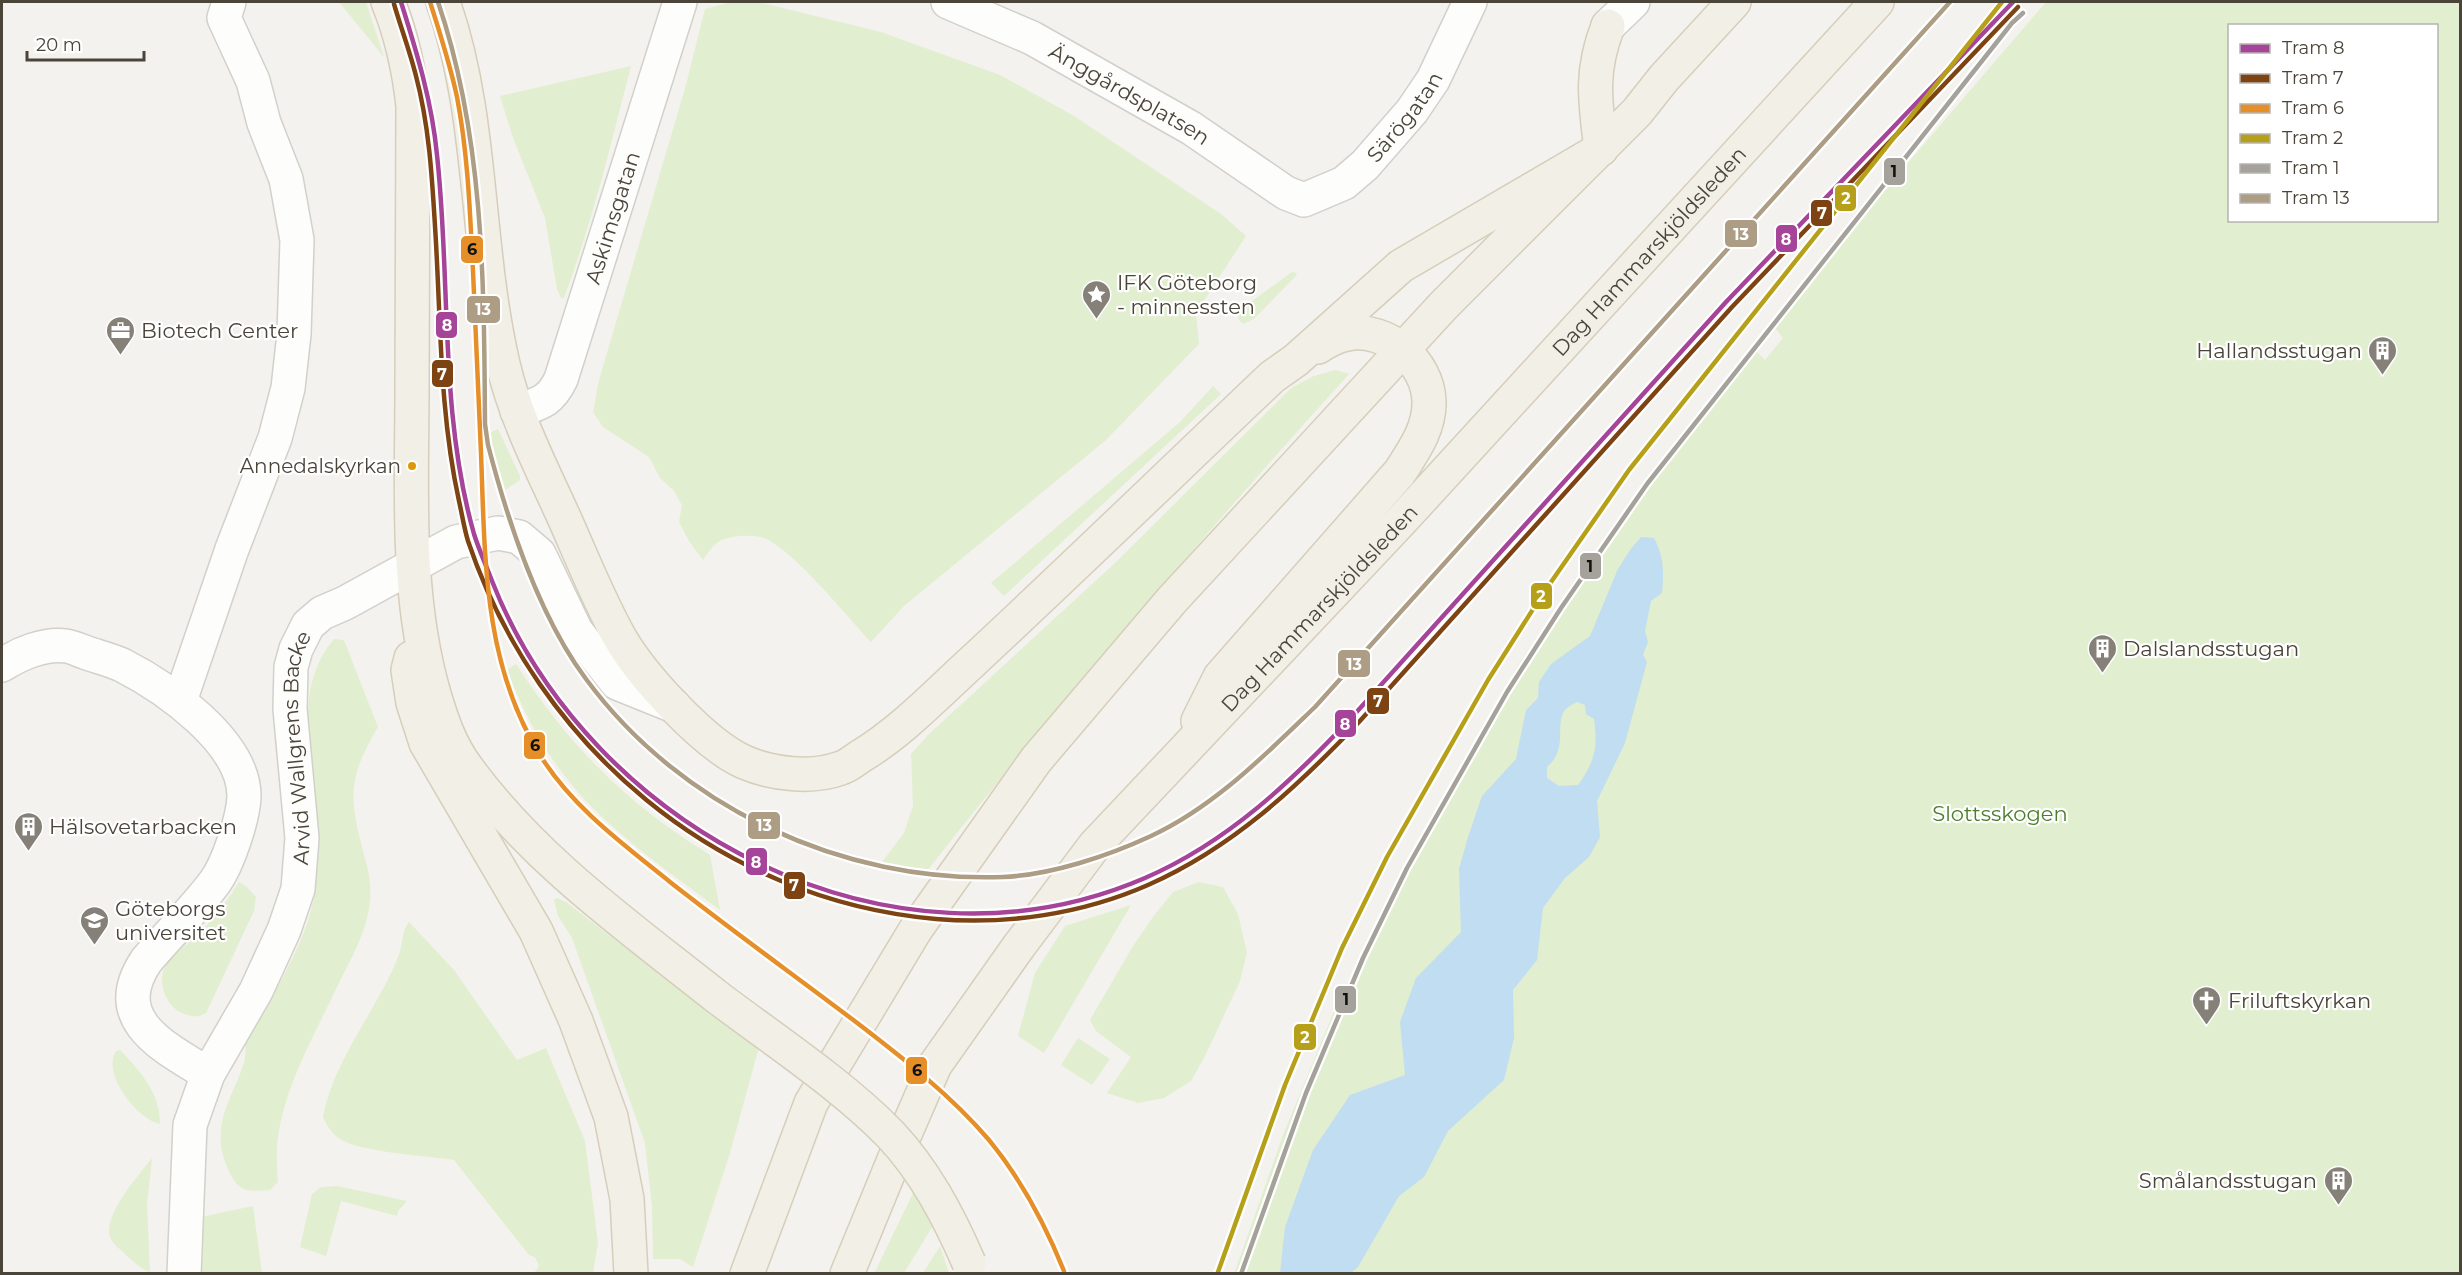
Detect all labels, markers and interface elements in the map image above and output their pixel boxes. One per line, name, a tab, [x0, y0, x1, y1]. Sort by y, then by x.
scale bar	[27, 24, 144, 62]
legend	[2228, 24, 2438, 222]
text: 20 m	[36, 34, 82, 56]
text: Tram 8	[2282, 37, 2345, 59]
street label: Änggårdsplatsen	[1045, 38, 1215, 150]
text: Tram 7	[2282, 67, 2344, 89]
street label: Särögatan	[1361, 68, 1447, 167]
text: Tram 6	[2282, 97, 2344, 119]
text: Tram 2	[2282, 127, 2343, 149]
street label: Dag Hammarskjöldsleden	[1546, 141, 1751, 361]
street label: Askimsgatan	[579, 148, 645, 287]
line badge: 1	[1883, 157, 1906, 186]
text: Tram 1	[2282, 157, 2340, 179]
text: 1	[1891, 162, 1897, 181]
line badge: 2	[1834, 184, 1857, 212]
text: Tram 13	[2282, 187, 2350, 209]
text: 2	[1841, 189, 1851, 208]
line badge: 7	[1810, 199, 1833, 227]
text: 7	[1817, 204, 1827, 223]
line badge: 13	[1724, 219, 1758, 248]
line badge: 8	[1775, 224, 1798, 253]
text: 13	[1733, 225, 1749, 244]
text: 8	[1781, 230, 1791, 249]
line badge: 6	[460, 235, 484, 264]
text: 6	[467, 240, 477, 259]
place label: IFK Göteborg - minnessten	[1117, 270, 1257, 319]
place icon: IFK Göteborg - minnessten	[1080, 278, 1112, 320]
line badge: 13	[466, 295, 501, 324]
text: 13	[475, 300, 491, 319]
line badge: 8	[435, 311, 458, 339]
office icon: Biotech Center	[104, 314, 136, 356]
text: 8	[442, 316, 452, 335]
place label: Biotech Center	[141, 318, 298, 343]
building icon: Hallandsstugan	[2367, 334, 2399, 376]
place label: Hallandsstugan	[2196, 338, 2362, 363]
line badge: 7	[431, 359, 454, 388]
text: 7	[437, 365, 447, 384]
place label: Annedalskyrkan	[240, 454, 401, 478]
marker: Annedalskyrkan	[406, 460, 418, 472]
street label: Dag Hammarskjöldsleden	[1215, 499, 1423, 717]
line badge: 1	[1579, 552, 1602, 580]
text: 1	[1587, 557, 1593, 576]
line badge: 2	[1530, 582, 1553, 610]
text: 2	[1536, 587, 1546, 606]
street label: Arvid Wallgrens Backe	[277, 626, 316, 866]
building icon: Dalslandsstugan	[2086, 632, 2118, 674]
place label: Dalslandsstugan	[2123, 636, 2299, 661]
line badge: 13	[1337, 649, 1371, 678]
text: 13	[1346, 655, 1362, 674]
line badge: 7	[1366, 687, 1390, 715]
text: 7	[1373, 692, 1383, 711]
line badge: 8	[1334, 709, 1357, 738]
text: 8	[1340, 715, 1350, 734]
line badge: 6	[523, 731, 546, 760]
text: 6	[530, 736, 540, 755]
park label: Slottsskogen	[1932, 801, 2068, 826]
building icon: Hälsovetarbacken	[12, 810, 44, 852]
line badge: 13	[747, 811, 781, 840]
place label: Hälsovetarbacken	[49, 814, 237, 839]
text: 13	[756, 816, 772, 835]
line badge: 8	[745, 847, 768, 876]
text: 8	[751, 853, 761, 872]
line badge: 7	[783, 871, 806, 900]
text: 7	[789, 876, 799, 895]
place label: Göteborgs universitet	[115, 896, 226, 945]
school or university icon: Göteborgs universitet	[78, 904, 110, 946]
church icon: Friluftskyrkan	[2191, 984, 2223, 1026]
line badge: 1	[1334, 985, 1357, 1014]
place label: Friluftskyrkan	[2228, 988, 2371, 1013]
text: 1	[1343, 990, 1349, 1009]
line badge: 2	[1293, 1023, 1317, 1051]
text: 2	[1300, 1028, 1310, 1047]
line badge: 6	[905, 1056, 928, 1085]
text: 6	[912, 1061, 922, 1080]
building icon: Smålandsstugan	[2322, 1164, 2354, 1206]
place label: Smålandsstugan	[2139, 1168, 2317, 1193]

